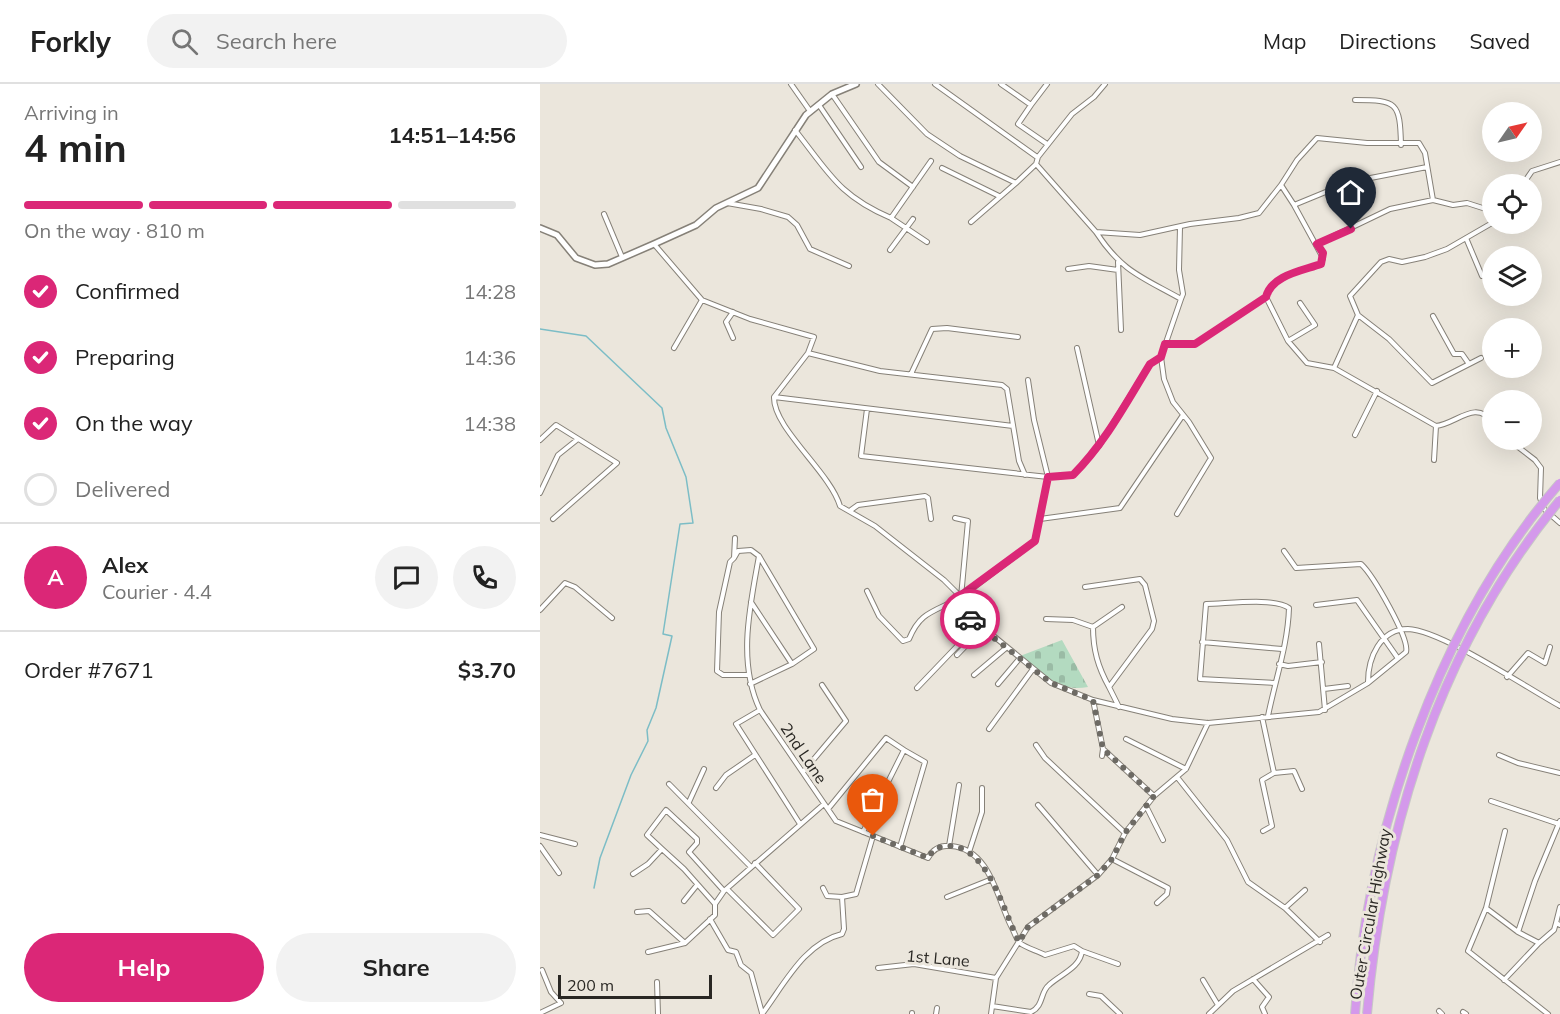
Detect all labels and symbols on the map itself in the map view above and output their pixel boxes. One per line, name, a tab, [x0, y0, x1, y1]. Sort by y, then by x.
north arrow	[1482, 102, 1542, 162]
pin	[1325, 167, 1376, 229]
courier	[940, 589, 1000, 649]
street label: 2nd Lane	[776, 719, 832, 787]
pin	[847, 774, 898, 836]
street label: Outer Circular Highway	[1345, 826, 1395, 1001]
street label: 1st Lane	[905, 945, 971, 971]
scale bar	[558, 972, 712, 1000]

